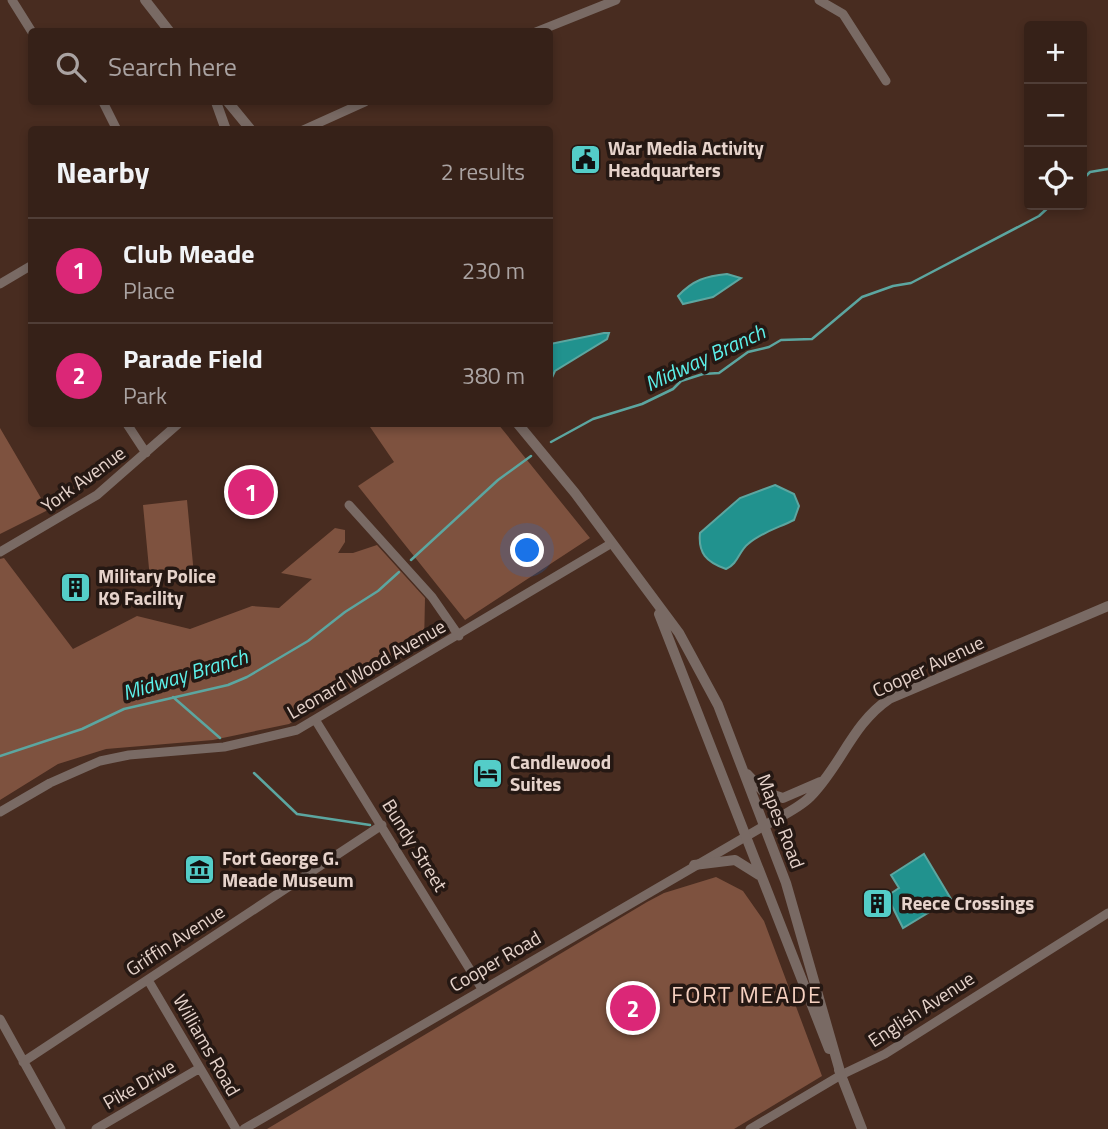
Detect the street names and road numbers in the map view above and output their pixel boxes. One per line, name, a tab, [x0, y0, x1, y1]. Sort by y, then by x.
street label: York Avenue	[34, 438, 131, 519]
street label: Leonard Wood Avenue	[281, 611, 451, 726]
street label: Cooper Avenue	[867, 627, 988, 704]
street label: Mapes Road	[750, 769, 813, 872]
street label: Bundy Street	[375, 793, 456, 897]
street label: Griffin Avenue	[119, 897, 230, 983]
street label: Cooper Road	[443, 923, 546, 999]
street label: English Avenue	[862, 963, 980, 1054]
street label: Williams Road	[167, 988, 248, 1101]
street label: Pike Drive	[97, 1051, 180, 1116]

